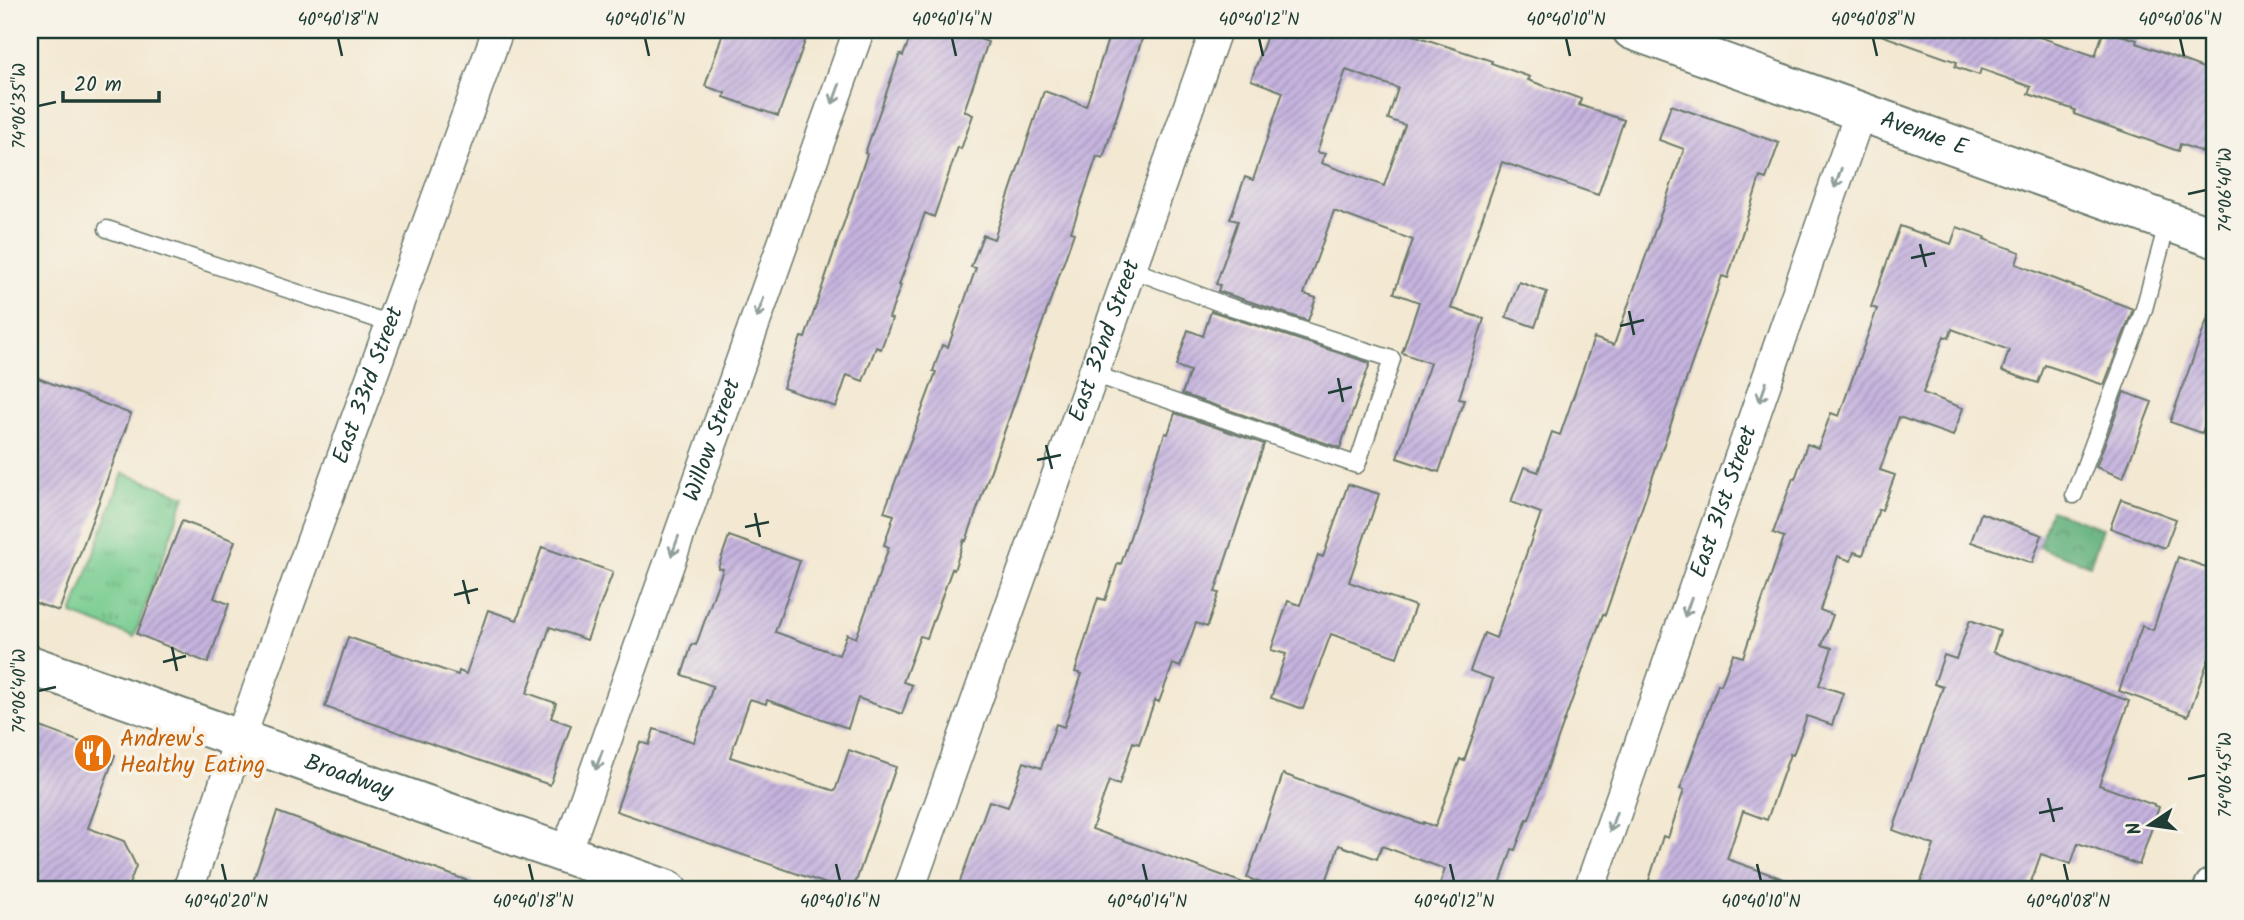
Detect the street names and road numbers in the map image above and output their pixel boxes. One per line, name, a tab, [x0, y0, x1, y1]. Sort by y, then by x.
street label: Avenue E	[1875, 102, 1973, 167]
street label: East 32nd Street	[1059, 254, 1151, 427]
street label: East 33rd Street	[323, 301, 414, 469]
street label: Willow Street	[674, 373, 752, 507]
street label: East 31st Street	[1681, 420, 1768, 583]
street label: Broadway	[299, 745, 398, 810]

